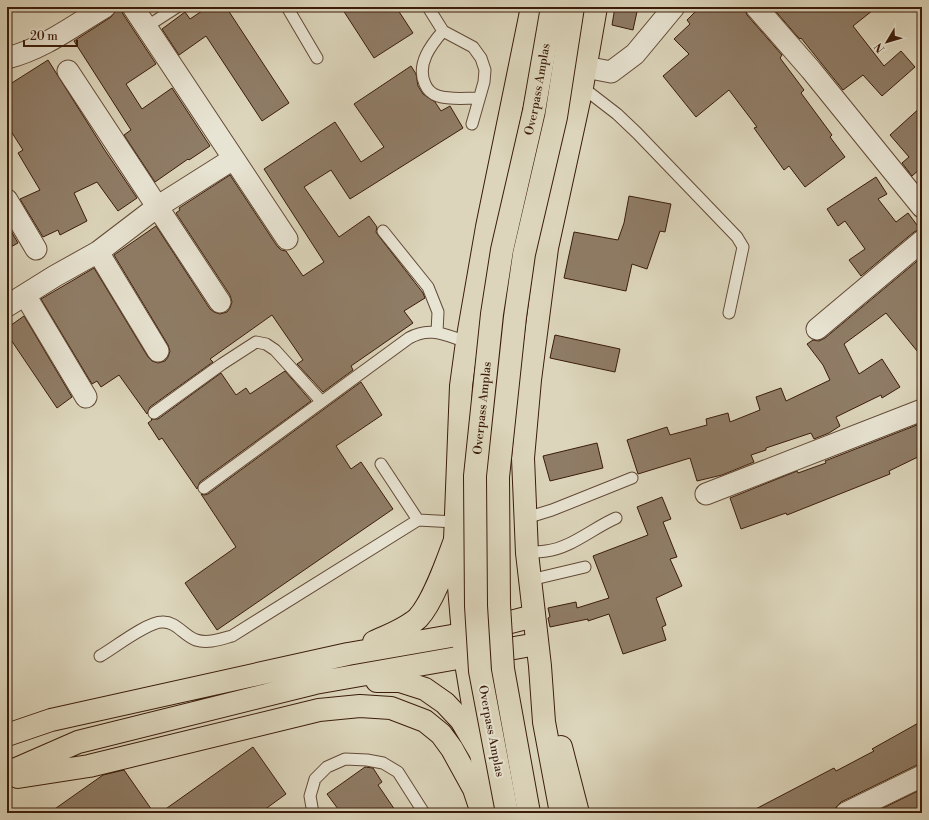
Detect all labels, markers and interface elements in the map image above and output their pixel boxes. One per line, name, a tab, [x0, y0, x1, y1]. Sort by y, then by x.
scale bar	[24, 22, 77, 48]
north arrow	[867, 22, 907, 62]
text: 20 m	[30, 29, 58, 44]
text: N	[872, 40, 888, 55]
street label: Overpass Amplas	[521, 42, 553, 137]
street label: Overpass Amplas	[470, 361, 494, 455]
street label: Overpass Amplas	[475, 684, 507, 778]

